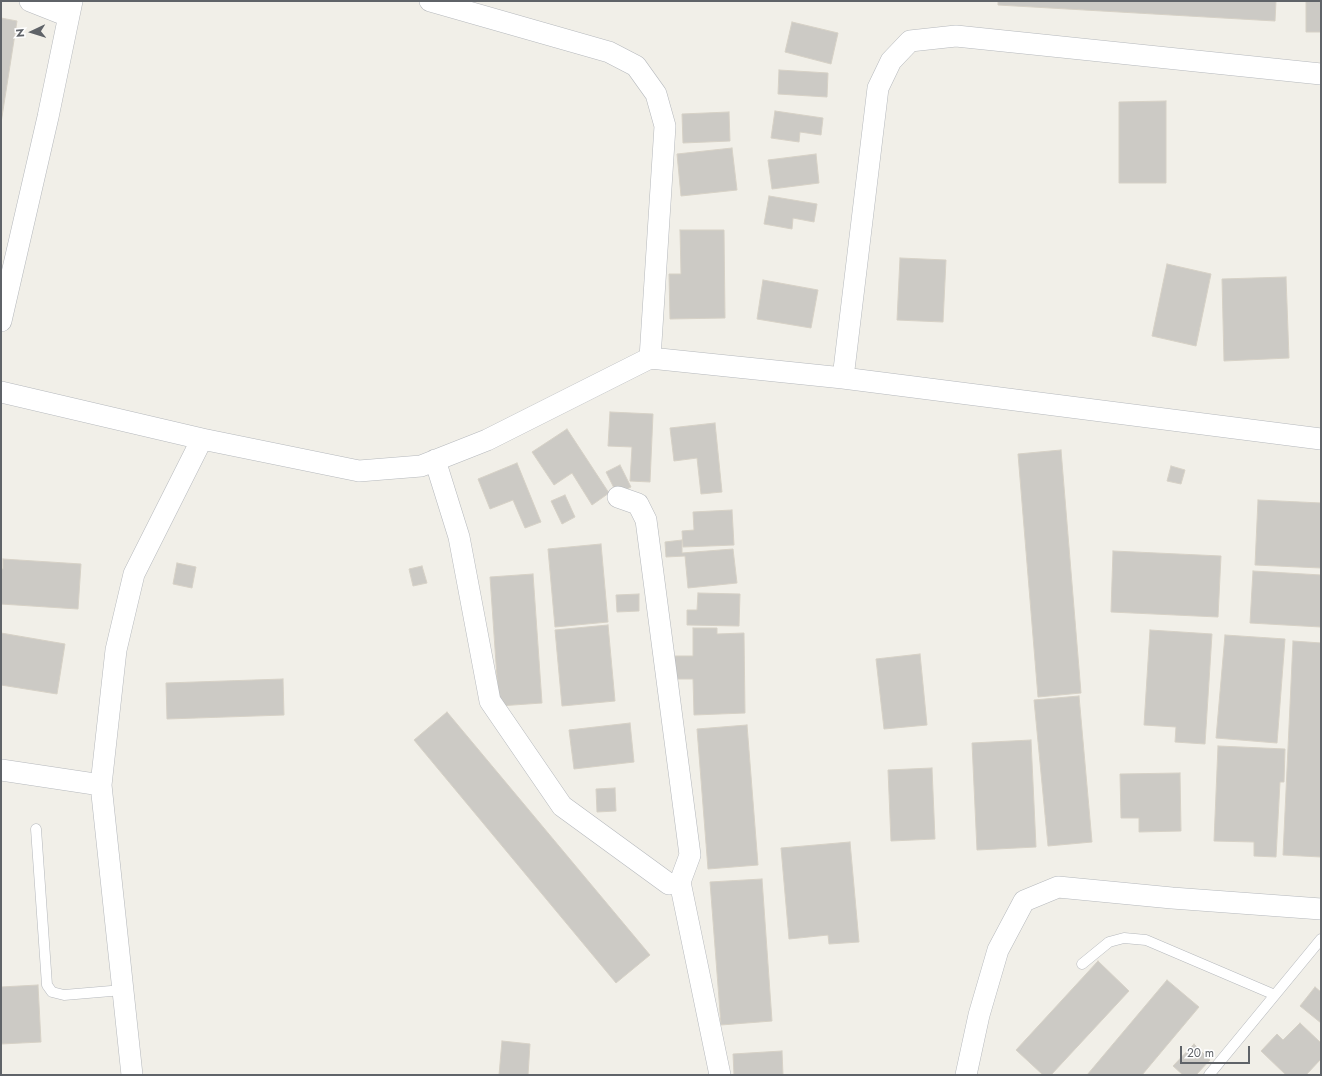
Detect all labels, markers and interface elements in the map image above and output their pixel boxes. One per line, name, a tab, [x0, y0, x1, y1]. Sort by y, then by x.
north arrow	[12, 12, 52, 52]
text: N	[12, 28, 28, 38]
scale bar	[1182, 1038, 1252, 1064]
text: 20 m	[1187, 1044, 1214, 1062]

